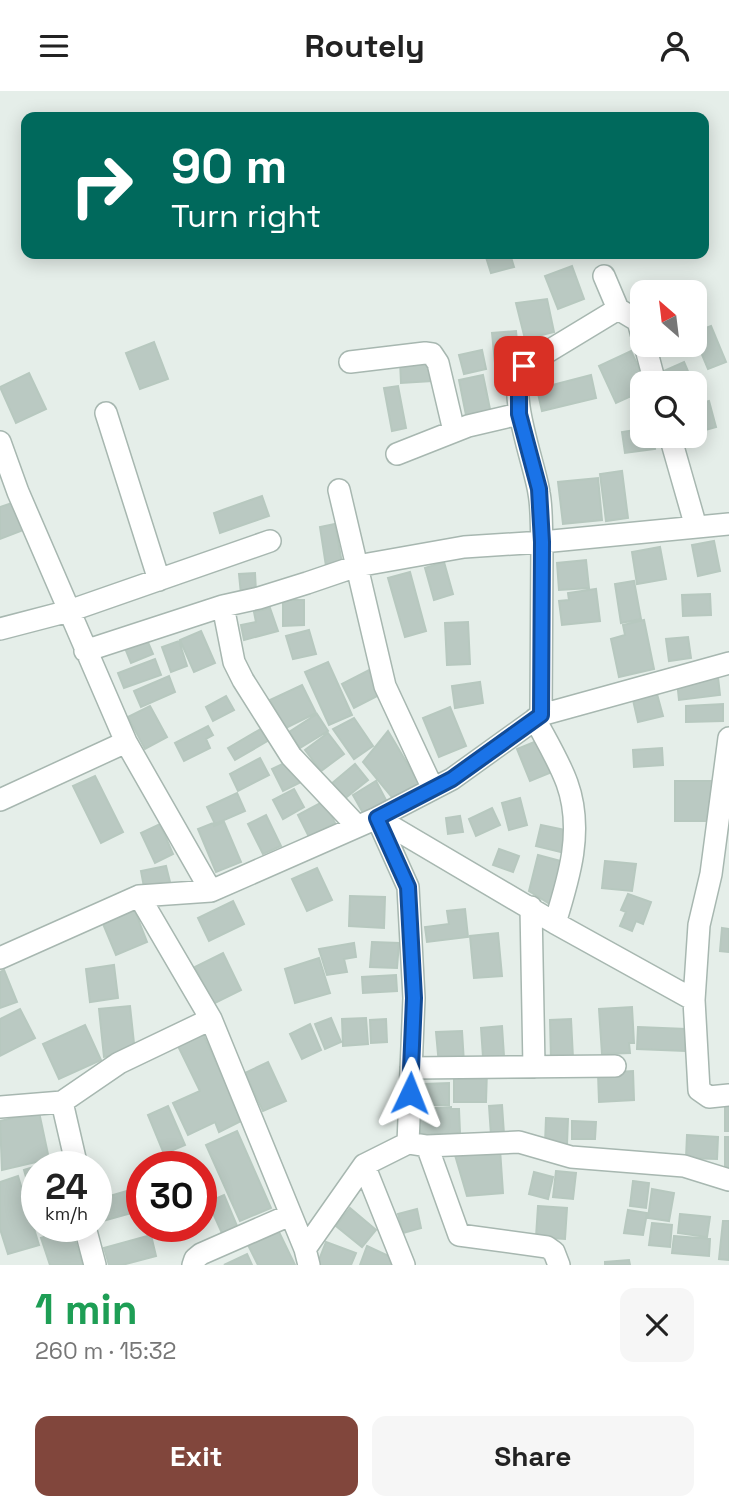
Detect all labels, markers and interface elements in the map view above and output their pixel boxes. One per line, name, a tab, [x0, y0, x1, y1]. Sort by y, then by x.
text: Routely	[304, 26, 425, 66]
icon: menu	[35, 27, 73, 65]
icon: person	[656, 27, 694, 65]
text: 90 m	[171, 135, 287, 197]
icon: right	[56, 140, 147, 231]
text: Turn right	[171, 196, 321, 236]
north arrow	[630, 280, 707, 357]
map controls	[630, 280, 707, 448]
pin	[494, 336, 554, 396]
icon: arrive	[505, 347, 543, 385]
button: search	[630, 371, 707, 448]
position arrow	[373, 1056, 447, 1130]
speed limit sign: 30	[126, 1151, 217, 1242]
text: 24	[45, 1165, 88, 1209]
text: km/h	[45, 1202, 88, 1225]
text: 1 min	[35, 1283, 138, 1336]
button: close	[620, 1288, 694, 1362]
text: 260 m · 15:32	[35, 1336, 176, 1366]
button: Exit	[35, 1416, 358, 1496]
button: Share	[372, 1416, 694, 1496]

